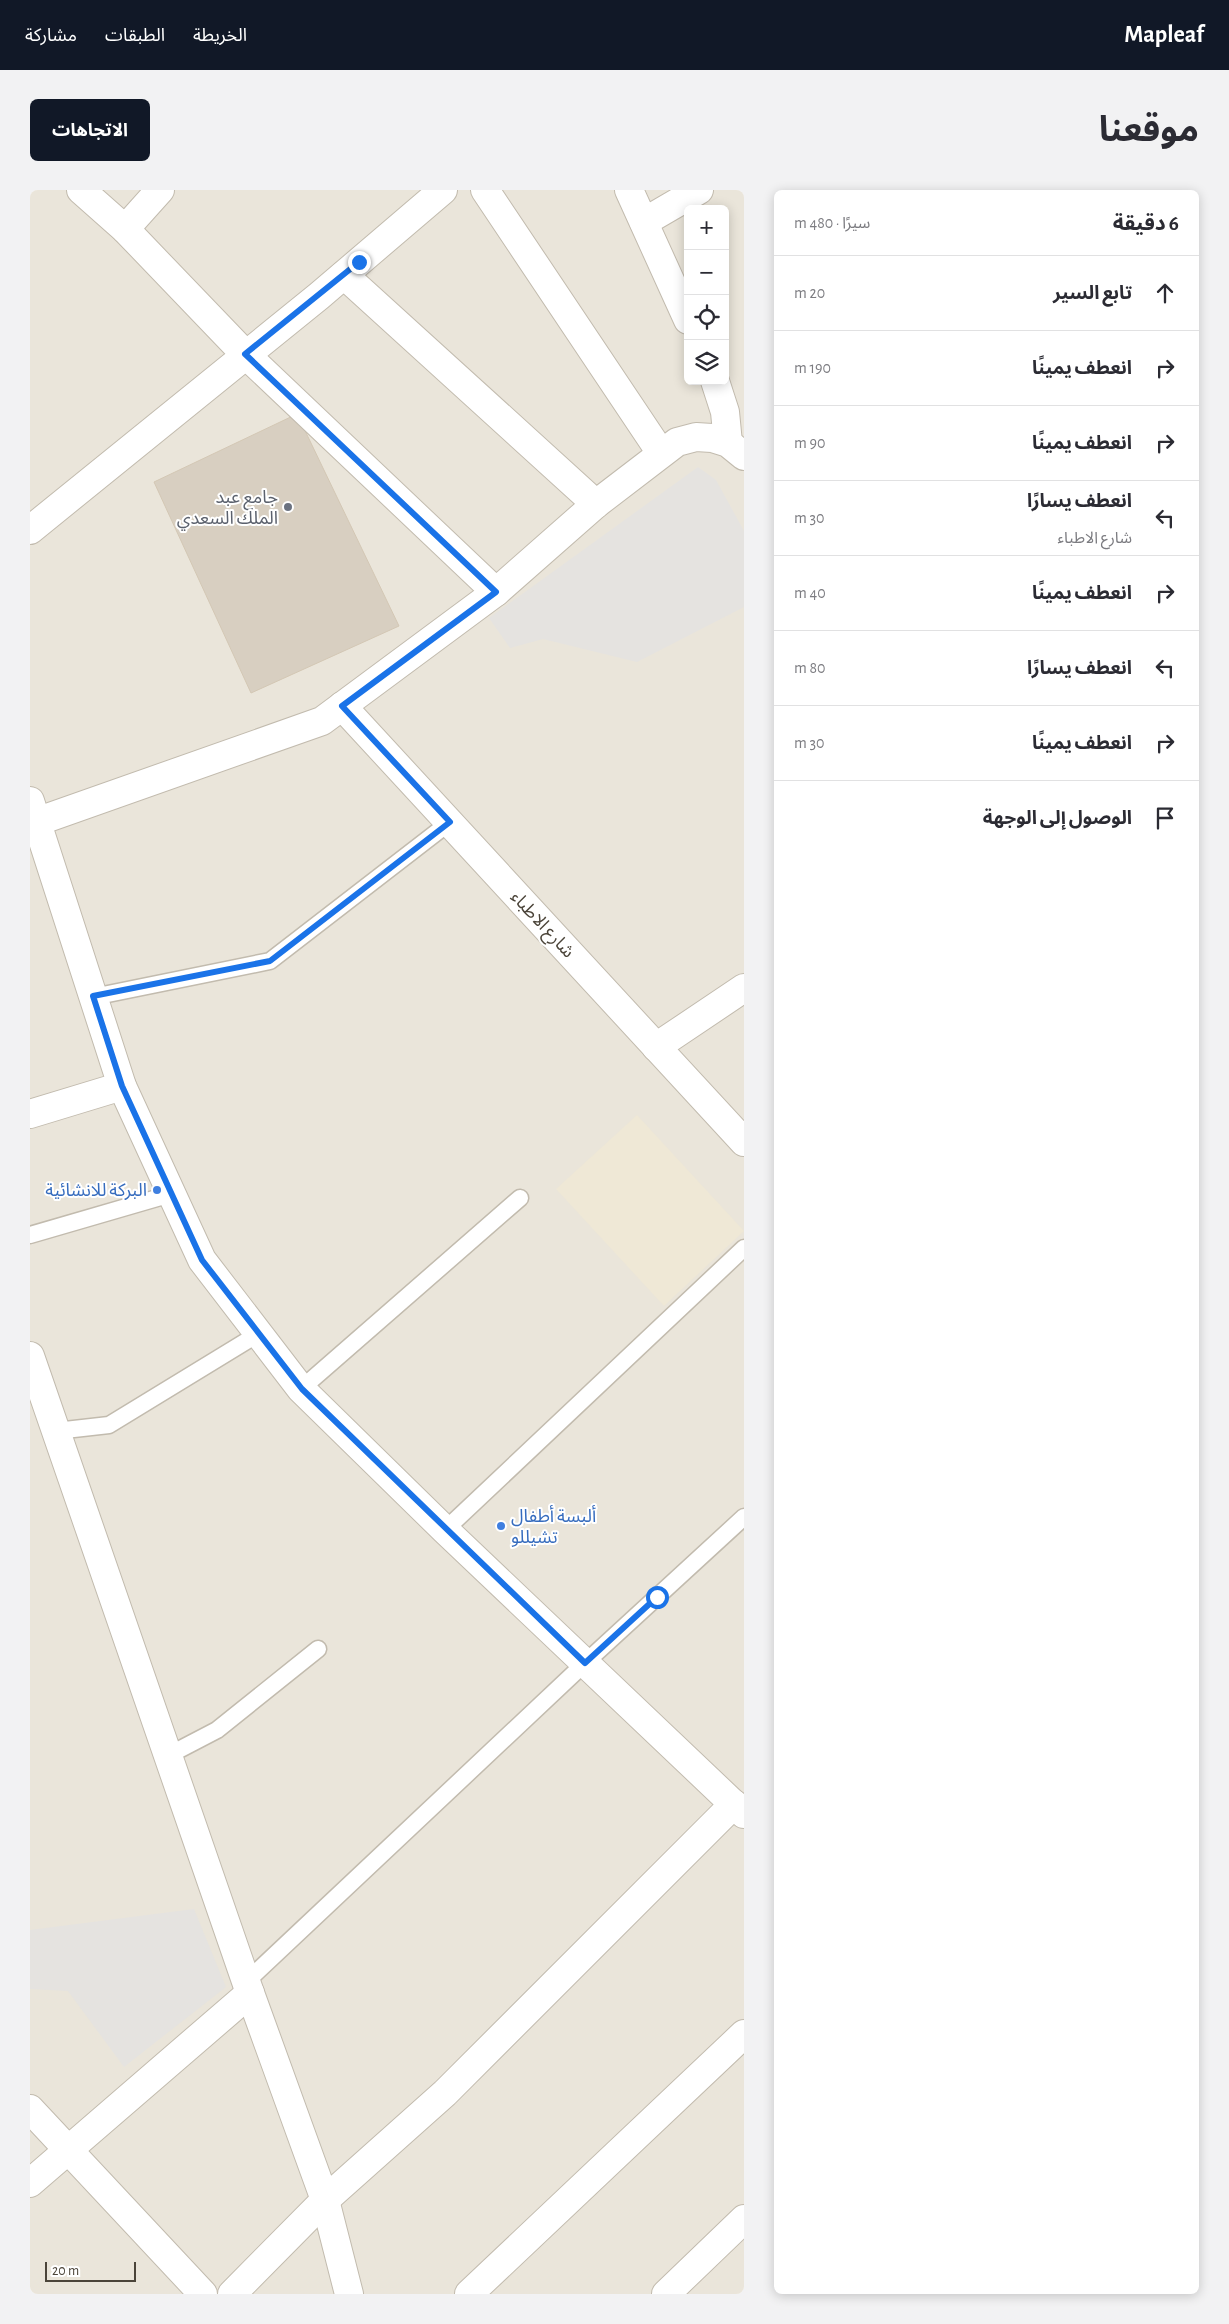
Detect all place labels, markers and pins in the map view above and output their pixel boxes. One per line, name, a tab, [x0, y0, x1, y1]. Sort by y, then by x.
place label: جامع عبد الملك السعدي	[177, 489, 278, 531]
marker: جامع عبد الملك السعدي	[282, 501, 294, 513]
place label: البركة للانشائية	[45, 1182, 147, 1201]
marker: البركة للانشائية	[151, 1184, 163, 1196]
place label: ألبسة أطفال تشيللو	[511, 1505, 596, 1548]
marker: ألبسة أطفال تشيللو	[495, 1520, 507, 1532]

